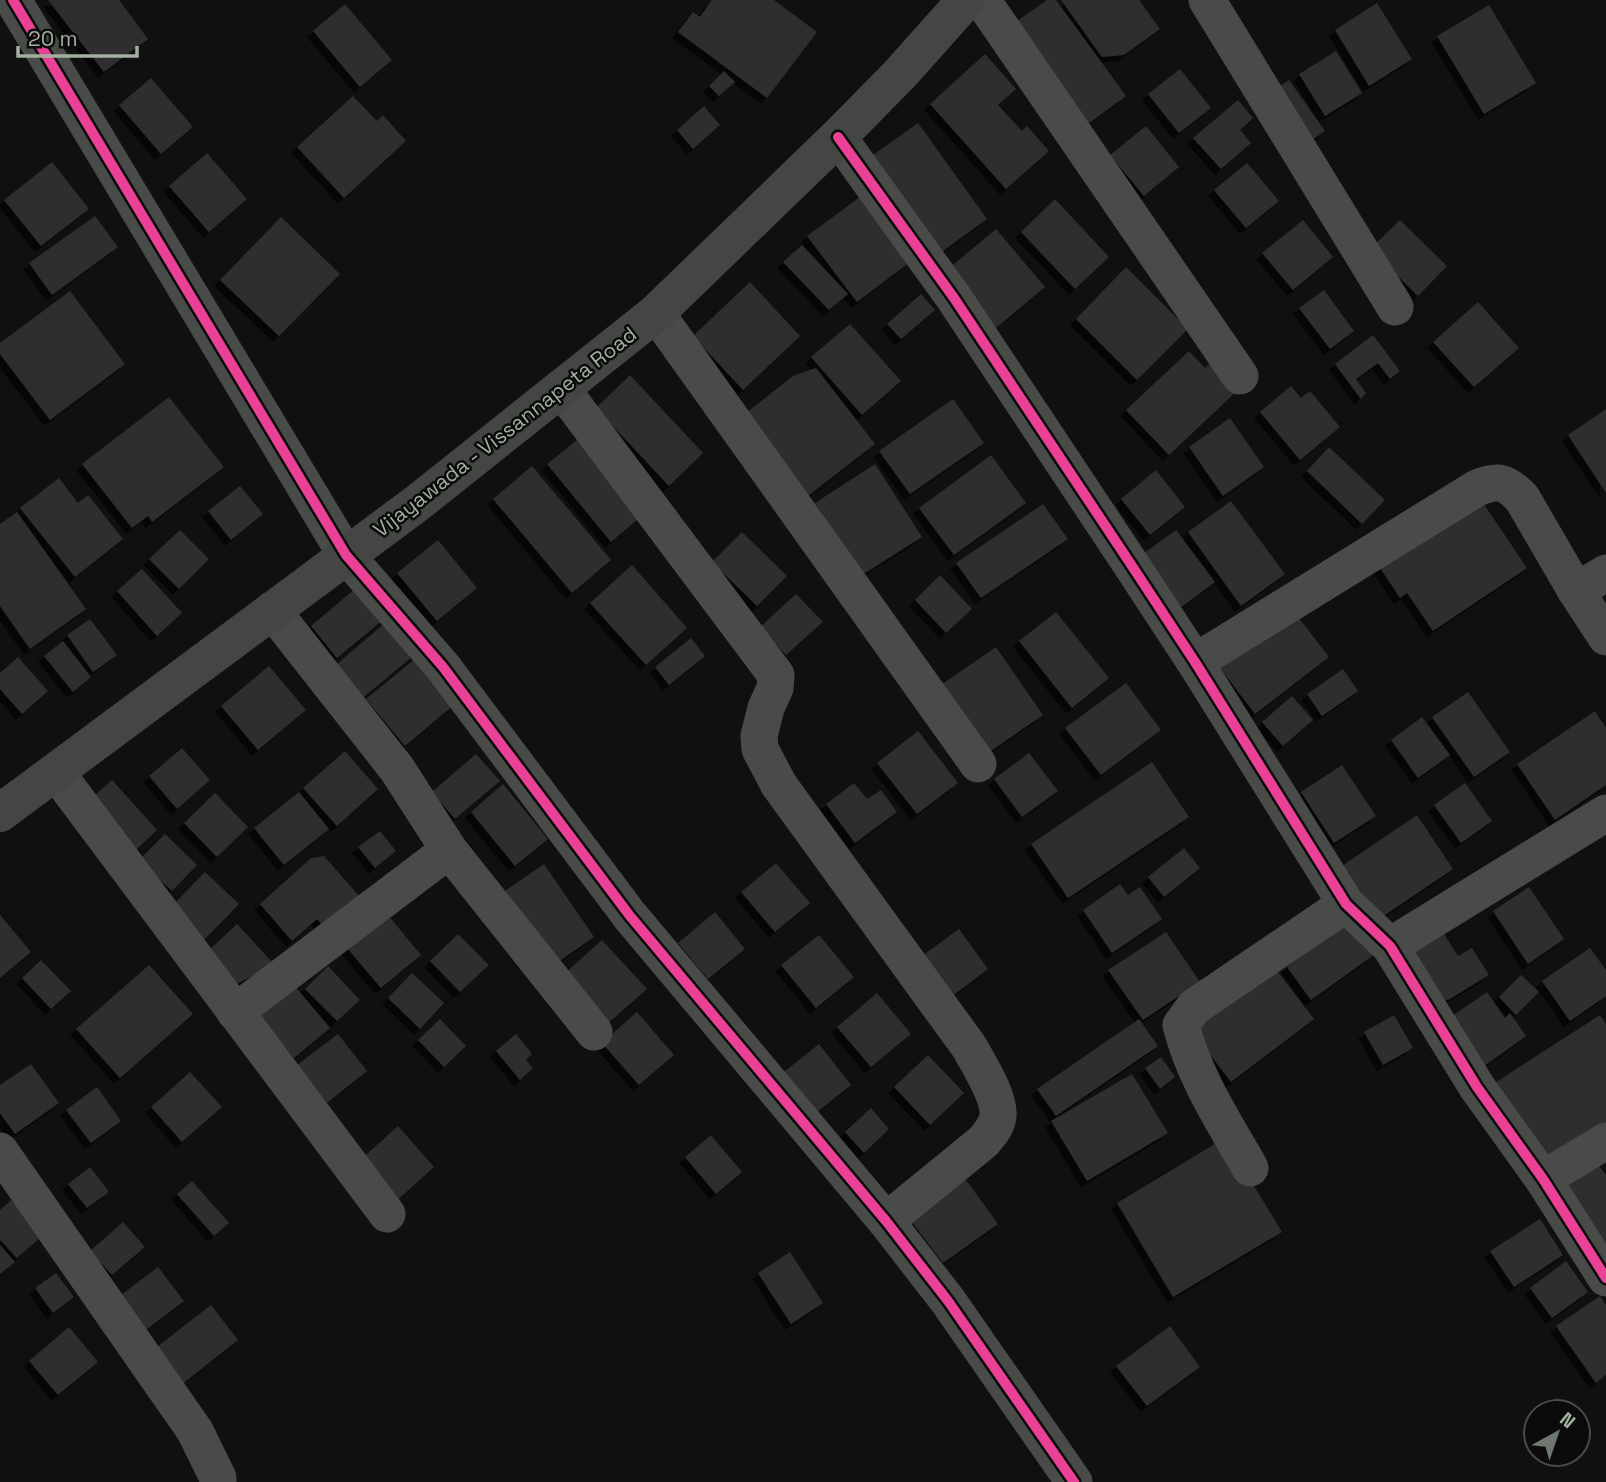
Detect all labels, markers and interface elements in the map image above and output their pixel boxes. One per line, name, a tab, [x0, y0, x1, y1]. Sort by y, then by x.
scale bar	[18, 14, 136, 58]
text: 20 m	[28, 25, 78, 52]
street label: Vijayawada - Vissannapeta Road	[368, 320, 642, 543]
north arrow	[1522, 1398, 1592, 1468]
text: N	[1555, 1407, 1581, 1434]

